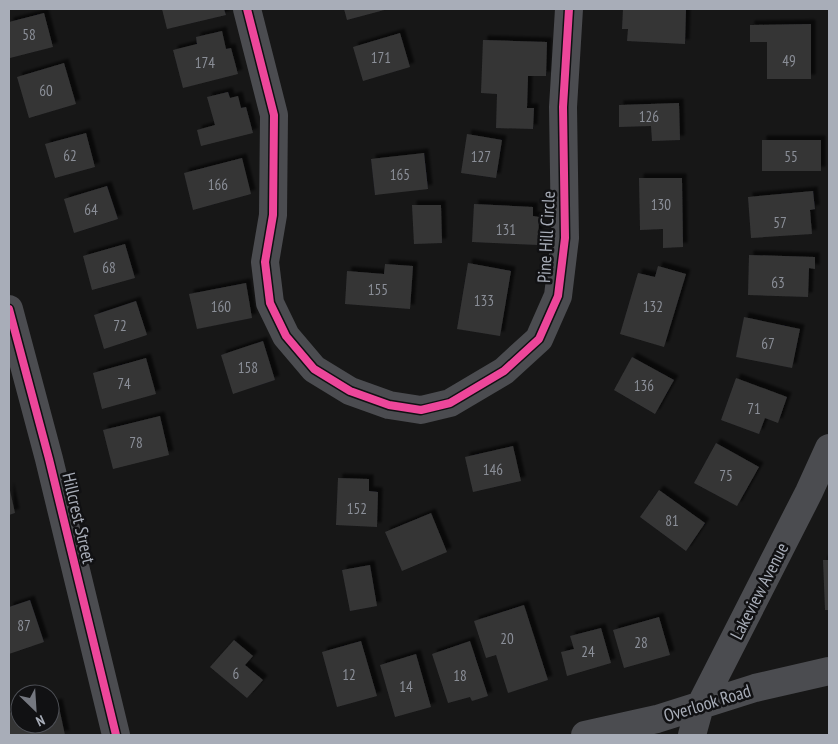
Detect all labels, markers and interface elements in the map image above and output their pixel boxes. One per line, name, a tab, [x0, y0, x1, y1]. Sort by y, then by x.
house number: 58	[22, 25, 36, 44]
house number: 171	[371, 48, 391, 67]
house number: 49	[782, 51, 796, 70]
house number: 174	[195, 53, 215, 72]
house number: 60	[39, 81, 53, 100]
house number: 126	[639, 107, 659, 126]
house number: 62	[63, 146, 77, 165]
house number: 127	[471, 147, 491, 166]
house number: 55	[784, 147, 798, 166]
house number: 165	[390, 165, 410, 184]
house number: 166	[208, 175, 228, 194]
street label: Pine Hill Circle	[532, 190, 560, 284]
house number: 130	[651, 195, 671, 214]
house number: 64	[84, 200, 98, 219]
house number: 57	[773, 213, 787, 232]
house number: 131	[496, 220, 516, 239]
house number: 68	[102, 258, 116, 277]
house number: 63	[771, 273, 785, 292]
house number: 155	[368, 280, 388, 299]
house number: 133	[474, 291, 494, 310]
house number: 160	[211, 297, 231, 316]
house number: 132	[643, 297, 663, 316]
house number: 72	[113, 316, 127, 335]
house number: 67	[761, 334, 775, 353]
house number: 158	[238, 358, 258, 377]
house number: 74	[117, 374, 131, 393]
house number: 136	[634, 376, 654, 395]
house number: 71	[747, 399, 761, 418]
house number: 78	[129, 433, 143, 452]
house number: 146	[483, 460, 503, 479]
house number: 75	[719, 466, 733, 485]
street label: Hillcrest Street	[57, 470, 101, 566]
house number: 152	[347, 499, 367, 518]
house number: 81	[665, 511, 679, 530]
street label: Lakeview Avenue	[725, 539, 793, 643]
house number: 87	[17, 616, 31, 635]
house number: 20	[500, 629, 514, 648]
house number: 28	[634, 633, 648, 652]
house number: 24	[581, 642, 595, 661]
house number: 6	[233, 664, 240, 683]
house number: 12	[342, 665, 356, 684]
house number: 18	[453, 666, 467, 685]
house number: 14	[399, 677, 413, 696]
street label: Overlook Road	[661, 679, 753, 727]
north arrow	[10, 684, 60, 734]
text: N	[33, 711, 48, 731]

